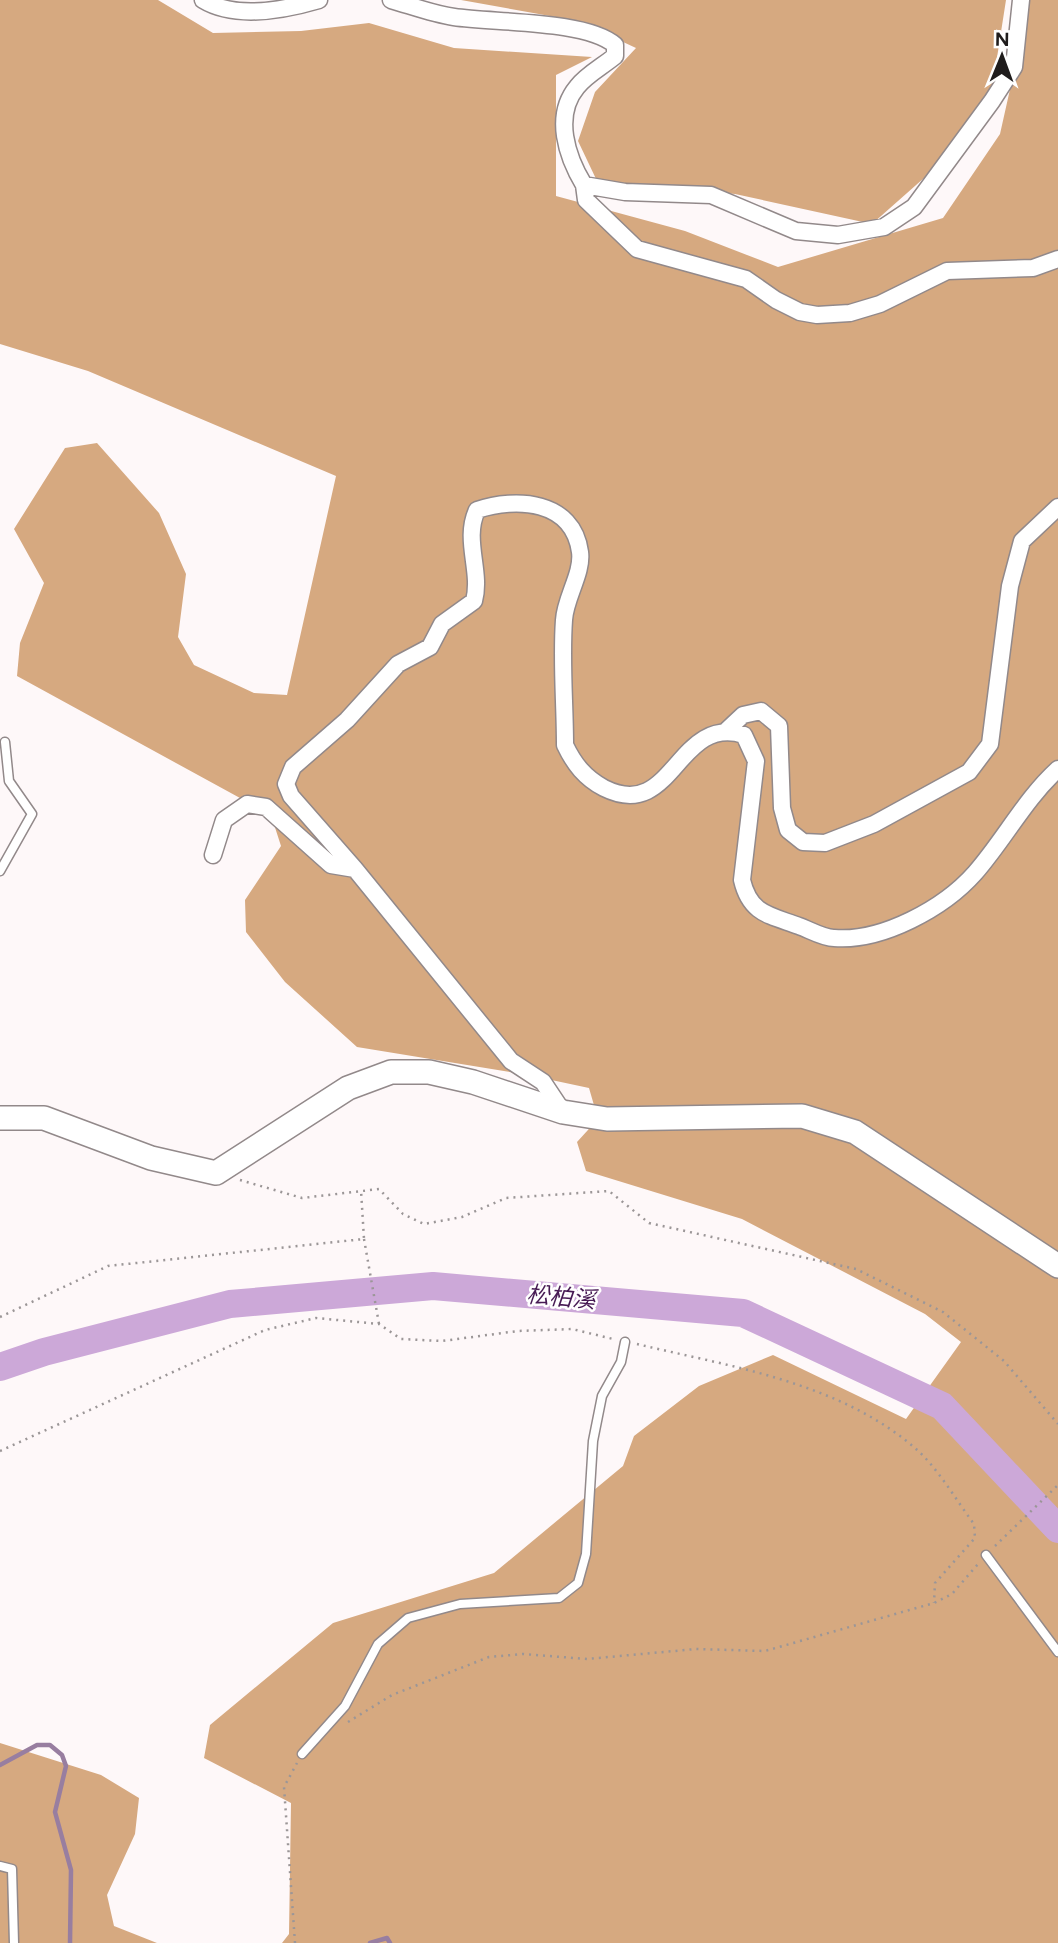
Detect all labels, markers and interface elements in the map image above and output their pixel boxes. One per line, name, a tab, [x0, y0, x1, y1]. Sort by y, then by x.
north arrow	[967, 21, 1037, 91]
text: N	[995, 28, 1010, 51]
water label: 松柏溪	[525, 1280, 600, 1314]

